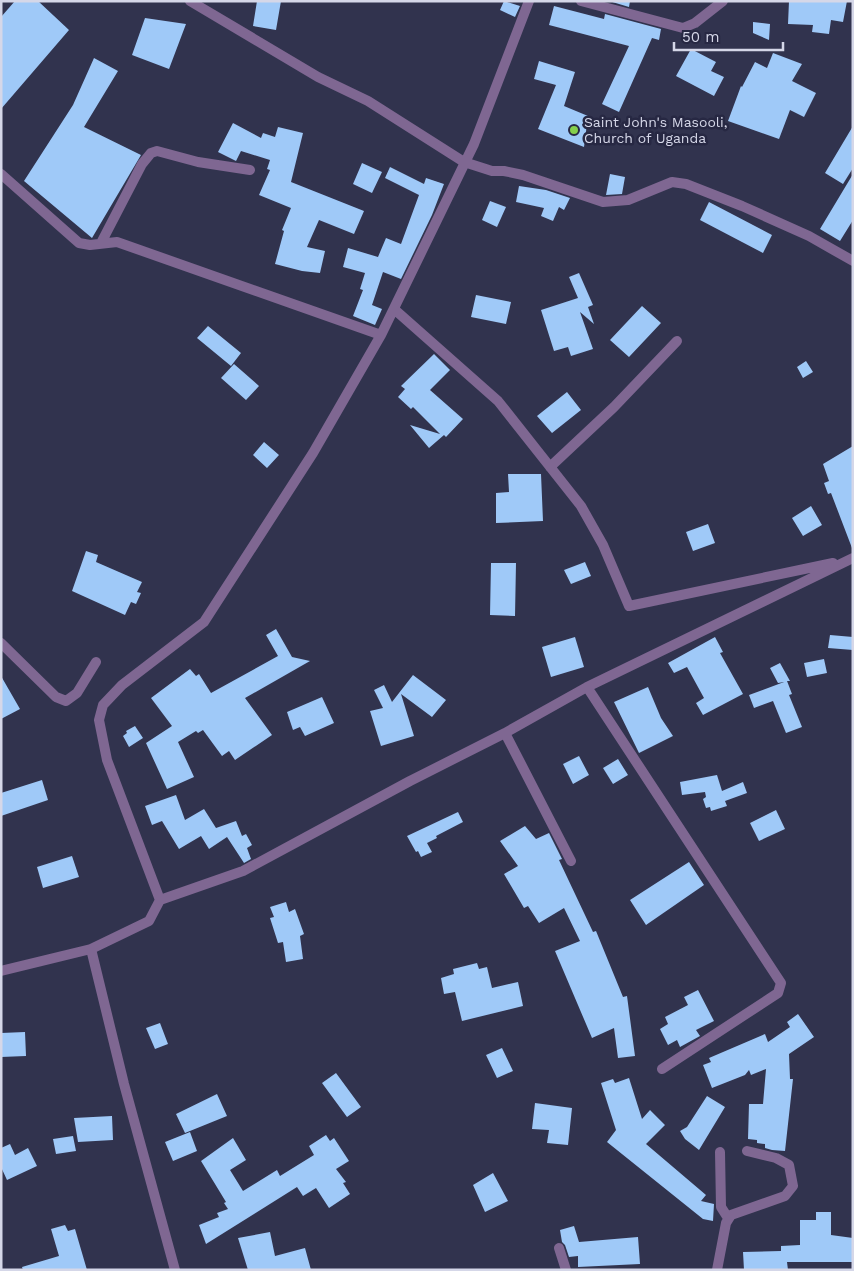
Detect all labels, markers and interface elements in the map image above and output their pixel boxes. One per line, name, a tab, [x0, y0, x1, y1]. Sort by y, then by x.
scale bar	[674, 20, 783, 52]
text: 50 m	[682, 28, 719, 46]
place label: Saint John's Masooli, Church of Uganda	[584, 114, 728, 146]
marker: Saint John's Masooli, Church of Uganda	[568, 124, 580, 136]

